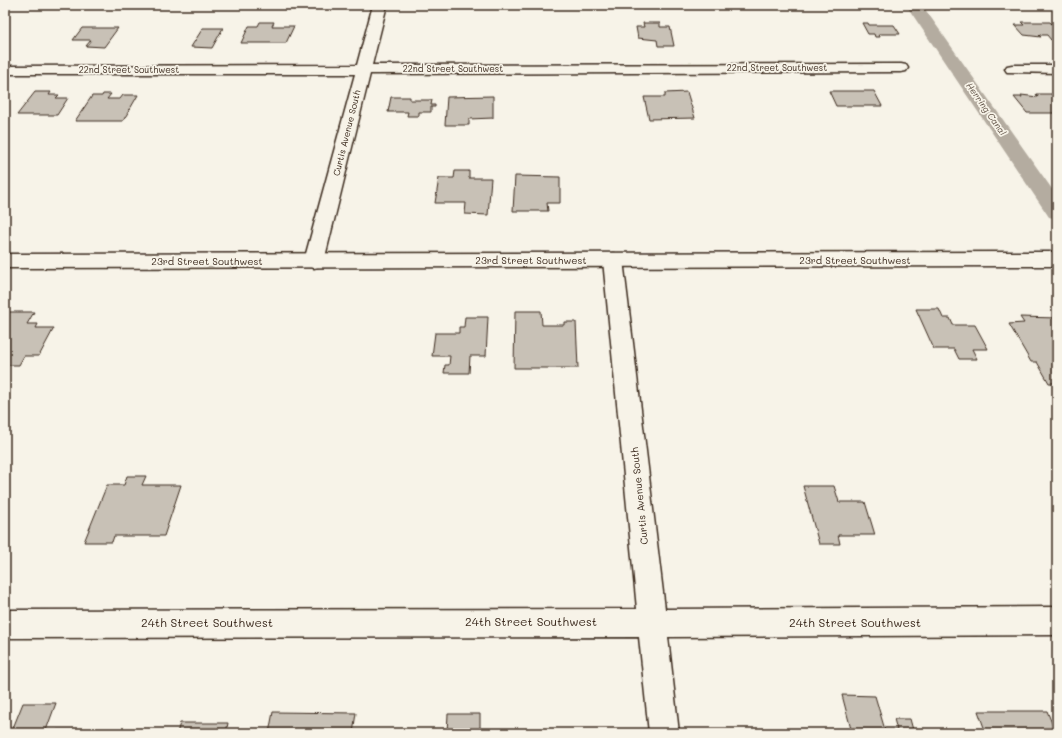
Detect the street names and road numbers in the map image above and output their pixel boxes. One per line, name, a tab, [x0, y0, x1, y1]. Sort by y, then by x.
street label: 22nd Street Southwest	[727, 62, 827, 73]
street label: 22nd Street Southwest	[403, 63, 503, 74]
street label: 22nd Street Southwest	[79, 64, 179, 75]
street label: Curtis Avenue South	[331, 89, 363, 177]
street label: 23rd Street Southwest	[475, 253, 587, 267]
street label: 23rd Street Southwest	[799, 253, 911, 267]
street label: 23rd Street Southwest	[151, 254, 263, 268]
street label: Curtis Avenue South	[627, 446, 651, 545]
street label: 24th Street Southwest	[465, 613, 597, 629]
street label: 24th Street Southwest	[141, 614, 273, 630]
street label: 24th Street Southwest	[789, 614, 921, 630]

